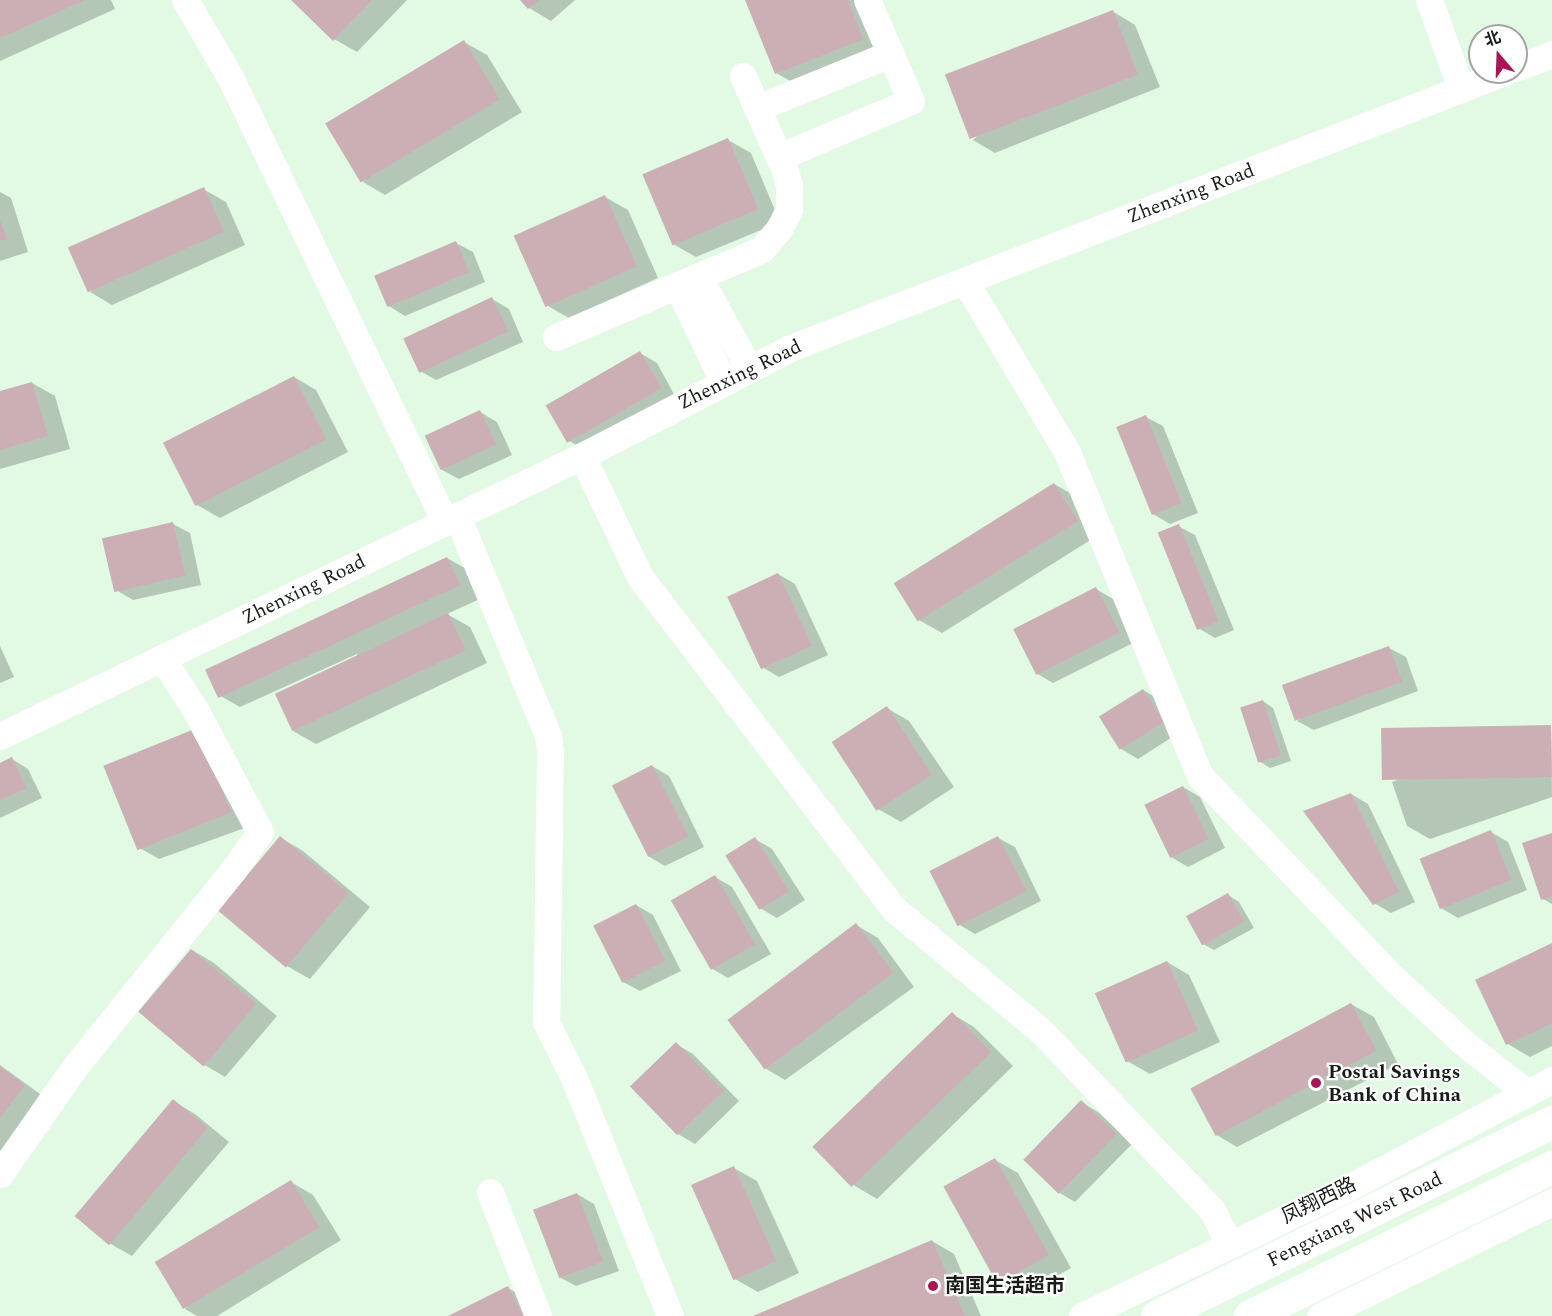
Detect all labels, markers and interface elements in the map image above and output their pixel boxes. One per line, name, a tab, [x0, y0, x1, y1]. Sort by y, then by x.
north arrow	[1468, 24, 1528, 84]
text: 北	[1481, 25, 1504, 53]
street label: Zhenxing Road	[1124, 159, 1258, 229]
street label: Zhenxing Road	[674, 335, 806, 415]
street label: Zhenxing Road	[238, 550, 370, 630]
place label: Postal Savings Bank of China	[1328, 1060, 1461, 1107]
marker: Postal Savings Bank of China	[1309, 1076, 1323, 1090]
street label: Fengxiang West Road	[1264, 1167, 1446, 1273]
street label: 凤翔西路	[1278, 1173, 1360, 1229]
place label: 南国生活超市	[945, 1274, 1065, 1298]
marker: 南国生活超市	[926, 1279, 940, 1293]

